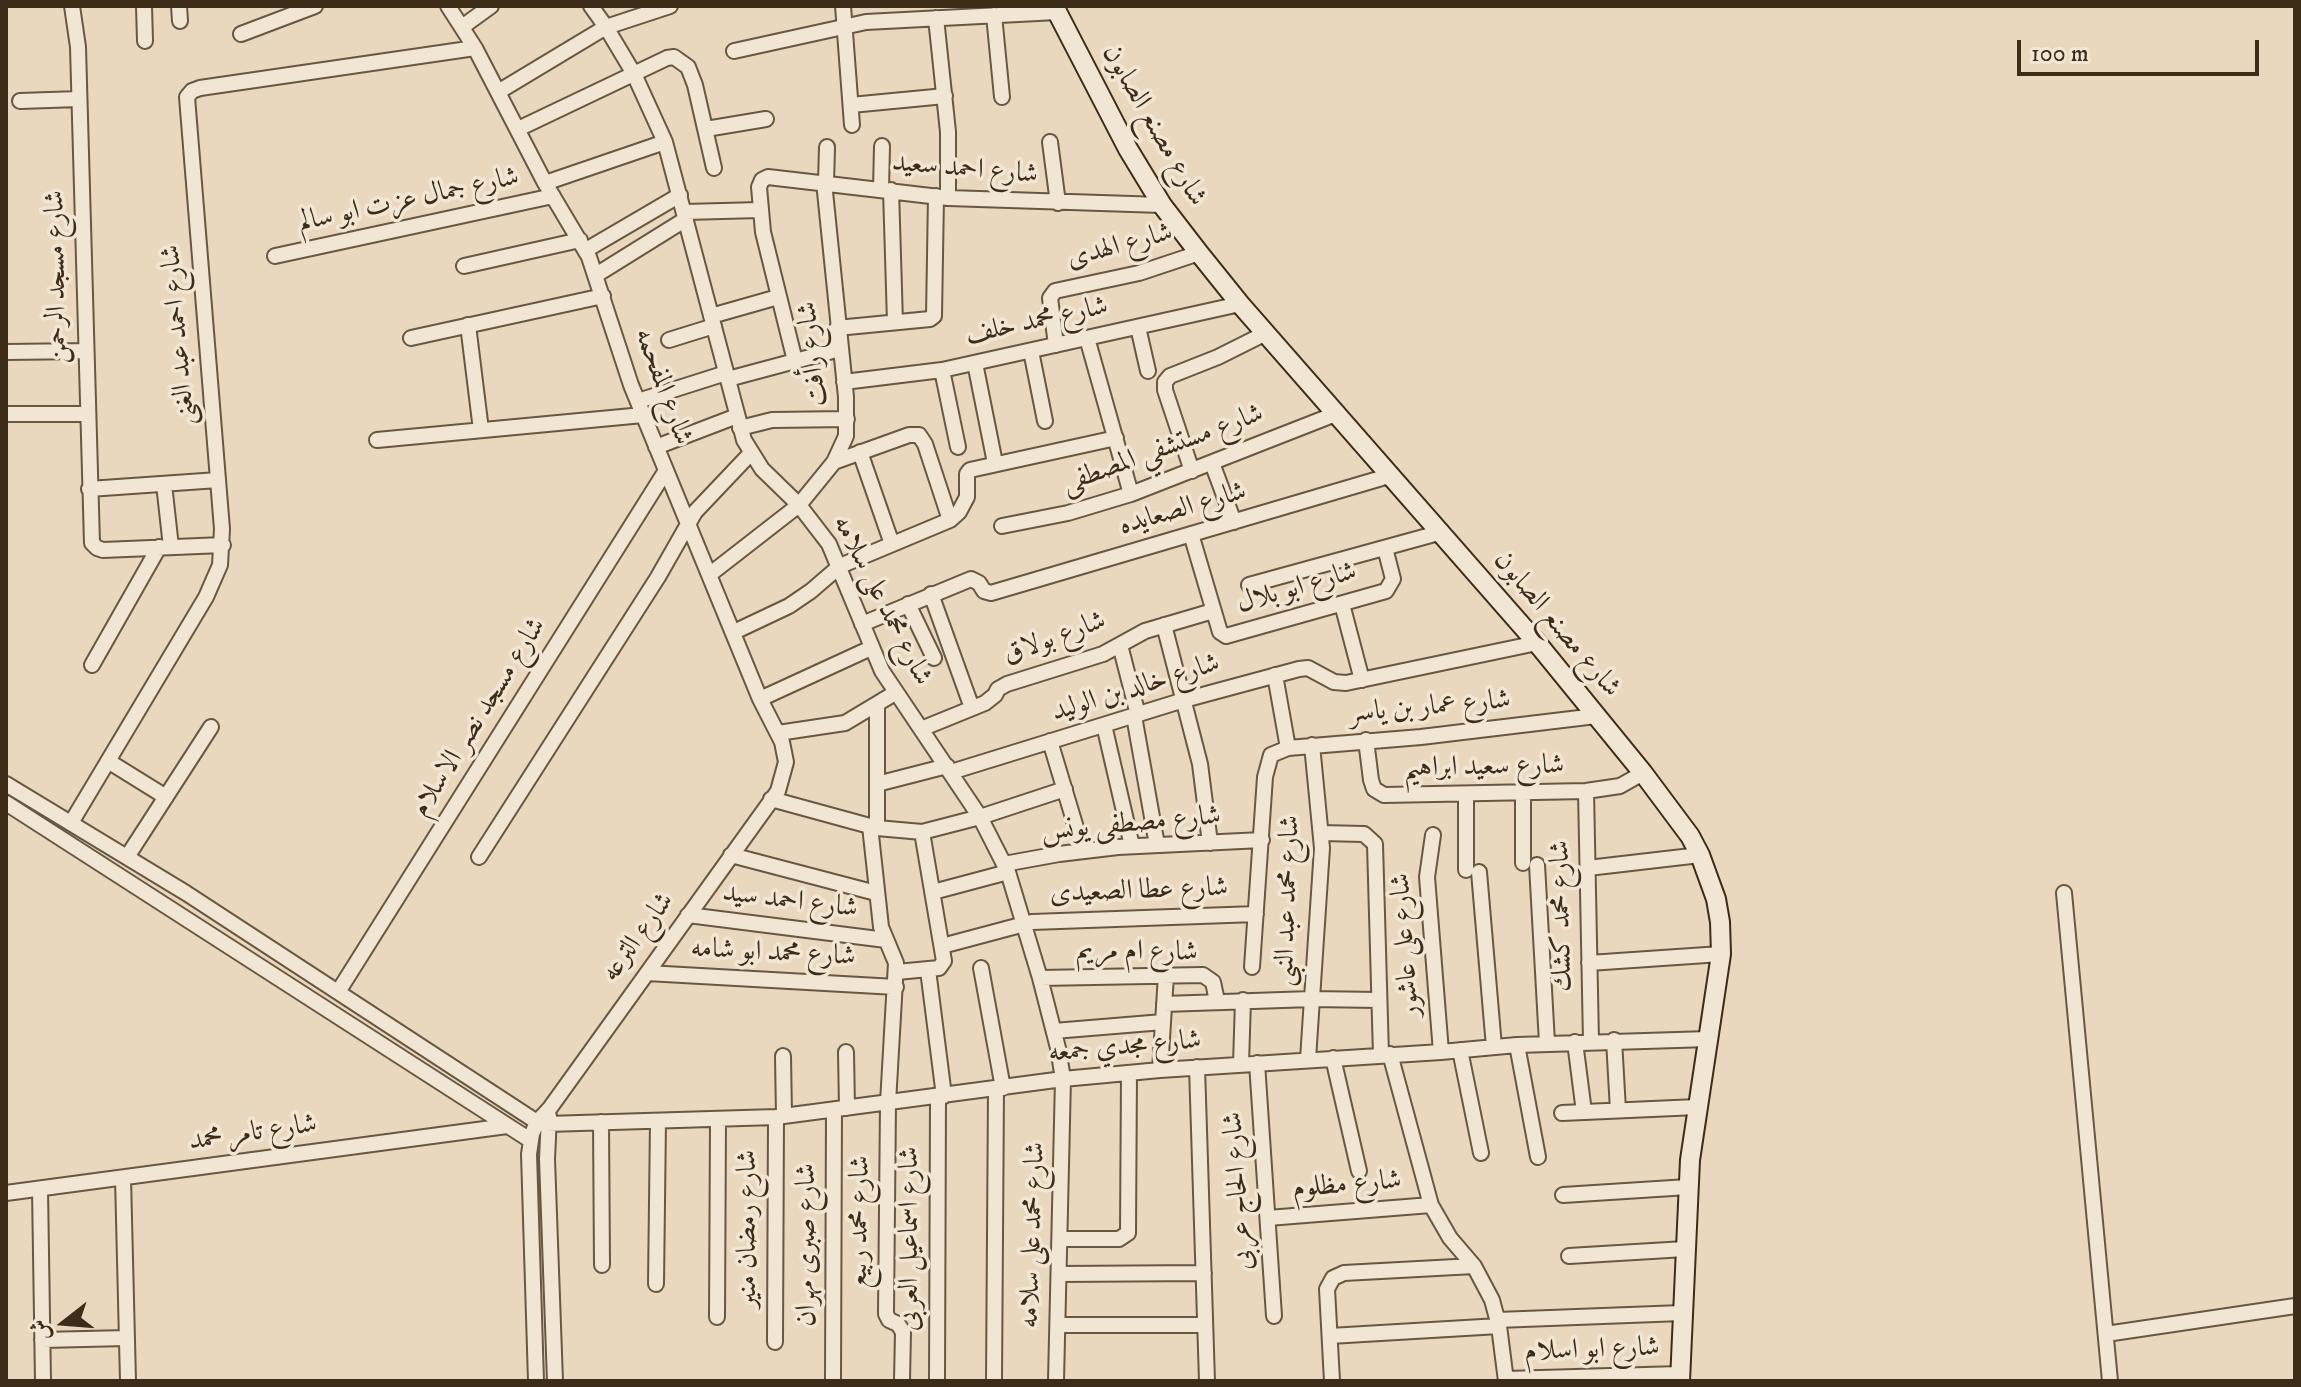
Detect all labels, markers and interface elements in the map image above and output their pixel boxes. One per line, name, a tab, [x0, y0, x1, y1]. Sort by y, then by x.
scale bar	[2021, 24, 2263, 74]
street label: شارع مصنع الصابون	[1093, 39, 1213, 213]
text: 100 m	[2031, 39, 2089, 69]
street label: شارع احمد سعيد	[891, 147, 1039, 193]
street label: شارع جمال عزت ابو سالم	[296, 161, 522, 241]
street label: شارع مسجد الرحمن	[40, 190, 76, 364]
street label: شارع الهدى	[1063, 217, 1177, 277]
street label: شارع احمد عبد الغنى	[155, 243, 205, 427]
street label: شارع محمد خلف	[963, 291, 1111, 353]
street label: شارع رأفت	[792, 300, 836, 408]
street label: شارع المفحمه	[625, 324, 699, 450]
street label: شارع مستشفي المصطفى	[1057, 398, 1269, 502]
street label: شارع الصعايده	[1115, 476, 1251, 544]
street label: شارع محمد على سلامه	[824, 510, 938, 692]
street label: شارع مصنع الصابون	[1485, 545, 1627, 705]
street label: شارع ابو بلال	[1233, 556, 1361, 622]
street label: شارع بولاق	[999, 605, 1111, 673]
street label: شارع مسجد نصر الاسلام	[405, 612, 555, 824]
street label: شارع خالد بن الوليد	[1048, 647, 1224, 731]
street label: شارع عمار بن ياسر	[1348, 684, 1512, 732]
street label: شارع سعيد ابراهيم	[1403, 750, 1565, 786]
street label: شارع مصطفى يونس	[1040, 800, 1222, 850]
street label: شارع محمد عبد النبى	[1269, 815, 1309, 987]
street label: شارع محمد كشك	[1545, 840, 1581, 992]
street label: شارع عطا الصعيدى	[1049, 872, 1229, 912]
street label: شارع على عاشور	[1385, 872, 1429, 1018]
street label: شارع احمد سيد	[720, 877, 860, 927]
street label: شارع الترعه	[595, 887, 683, 989]
street label: شارع محمد ابو شامه	[690, 933, 856, 975]
street label: شارع ام مريم	[1076, 935, 1198, 971]
street label: شارع مجدي جمعه	[1047, 1025, 1203, 1071]
street label: شارع تامر محمد	[187, 1108, 319, 1160]
street label: شارع الحاج عربى	[1218, 1111, 1262, 1271]
street label: شارع محمد على سلامه	[1014, 1141, 1054, 1329]
street label: شارع اسماعيل العربى	[894, 1147, 928, 1331]
street label: شارع رمضان منير	[732, 1150, 766, 1308]
street label: شارع محمد ربيع	[843, 1155, 879, 1289]
street label: شارع صبرى مهران	[791, 1163, 825, 1327]
street label: شارع مظلوم	[1291, 1164, 1403, 1208]
north arrow	[24, 1283, 104, 1363]
text: ش	[24, 1316, 57, 1345]
street label: شارع ابو اسلام	[1524, 1332, 1660, 1370]

